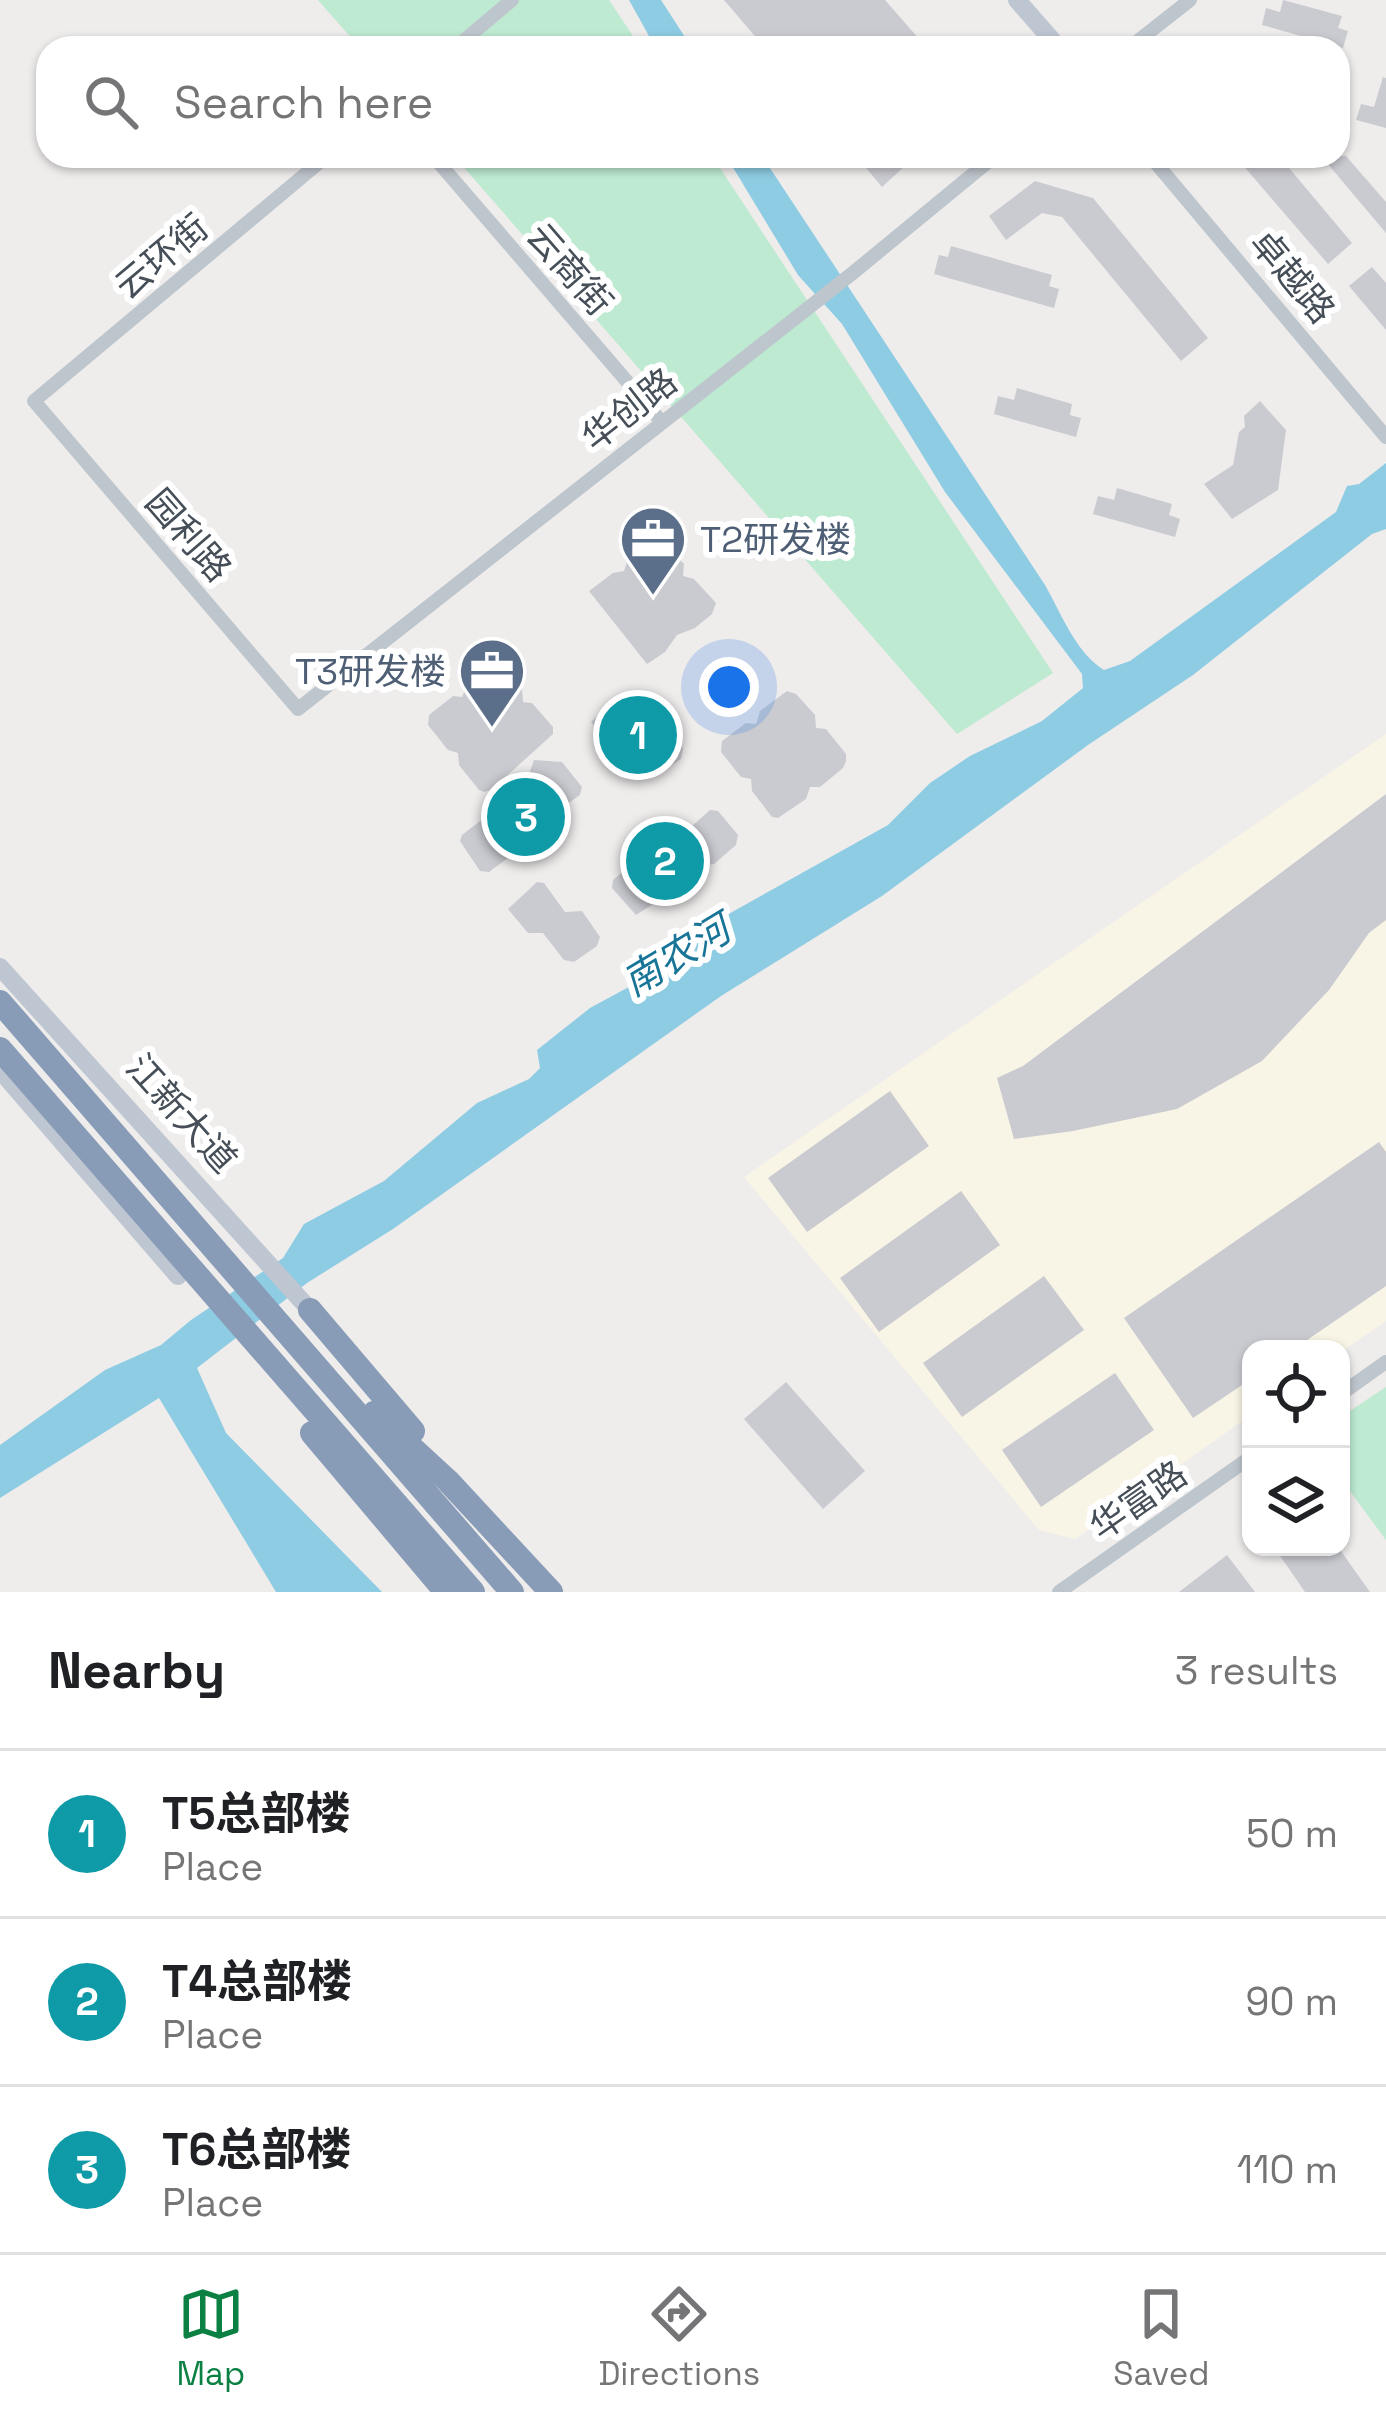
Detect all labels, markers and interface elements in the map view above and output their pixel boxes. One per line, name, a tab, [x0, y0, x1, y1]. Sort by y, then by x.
search box	[36, 36, 1350, 168]
icon: search	[78, 69, 144, 135]
text: Search here	[174, 74, 433, 131]
street label: 云环街	[105, 204, 218, 309]
street label: 云商街	[516, 214, 622, 326]
street label: 卓越路	[1240, 220, 1345, 333]
street label: 华创路	[573, 358, 686, 461]
street label: 园利路	[135, 480, 241, 592]
office icon: T2研发楼	[618, 504, 688, 598]
place label: T2研发楼	[700, 517, 851, 563]
office icon: T3研发楼	[457, 636, 527, 730]
place label: T3研发楼	[295, 649, 446, 695]
your location	[699, 657, 759, 717]
pin: 1	[599, 690, 677, 780]
pin: 3	[487, 772, 565, 862]
pin: 2	[626, 816, 704, 906]
water label: 南农河	[613, 901, 745, 1007]
street label: 江新大道	[116, 1045, 247, 1183]
map controls	[1242, 1340, 1350, 1556]
button: locate	[1242, 1340, 1350, 1448]
button: layers	[1242, 1448, 1350, 1556]
street label: 华富路	[1081, 1451, 1196, 1551]
text: Nearby	[48, 1638, 225, 1703]
text: 3 results	[1175, 1646, 1338, 1695]
text: T5总部楼	[162, 1785, 350, 1842]
text: 1	[78, 1809, 96, 1858]
text: 50 m	[1246, 1809, 1338, 1858]
text: Place	[162, 1842, 263, 1891]
text: T4总部楼	[162, 1953, 352, 2010]
text: 2	[75, 1977, 99, 2026]
text: 90 m	[1246, 1977, 1338, 2026]
text: Place	[162, 2010, 263, 2059]
text: T6总部楼	[162, 2121, 351, 2178]
text: 3	[75, 2145, 99, 2194]
text: 110 m	[1237, 2145, 1338, 2194]
text: Place	[162, 2178, 263, 2227]
tab: Map	[177, 2281, 245, 2395]
tab: Directions	[598, 2281, 760, 2395]
tab: Saved	[1113, 2281, 1209, 2395]

